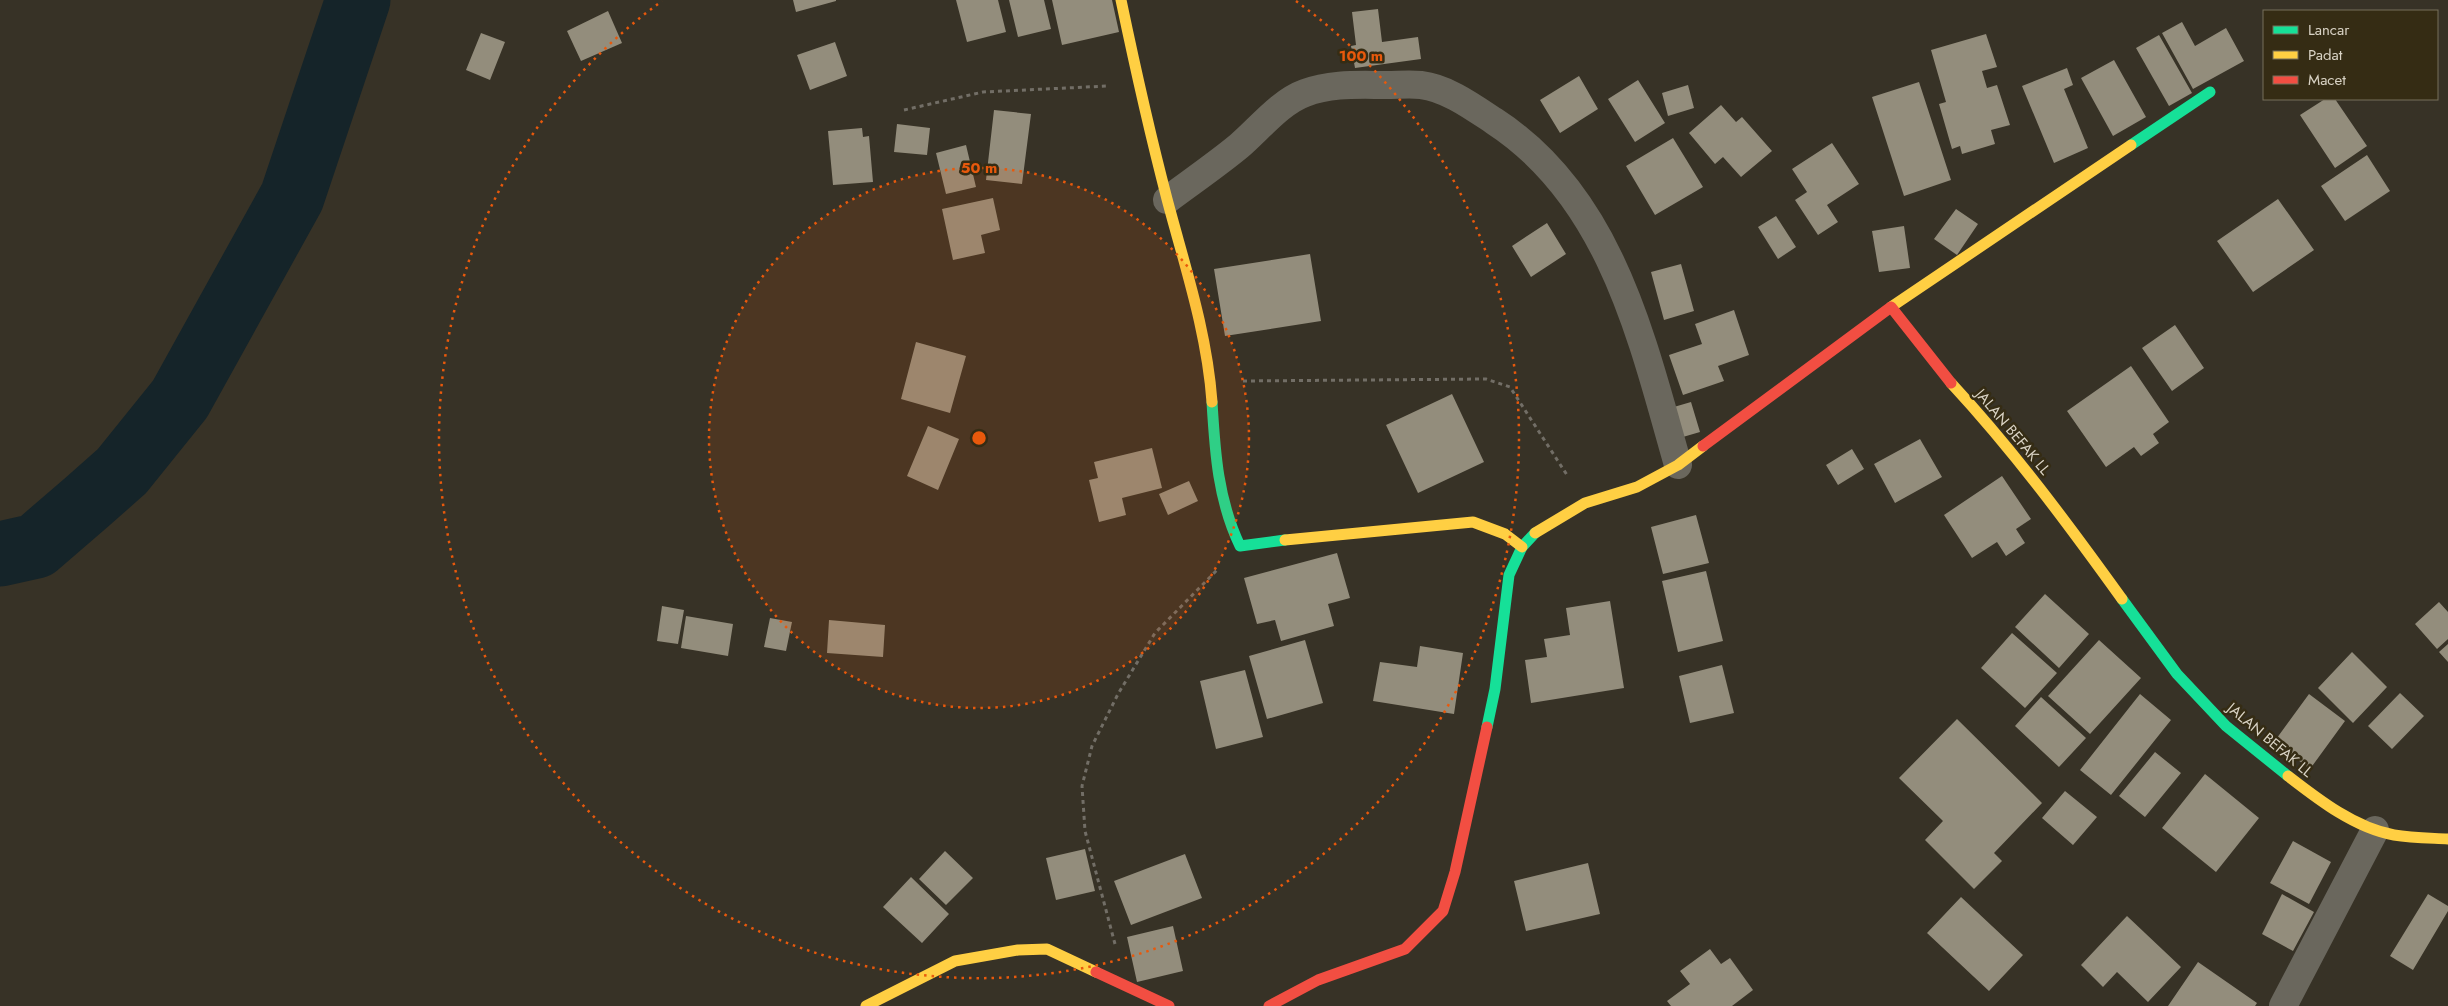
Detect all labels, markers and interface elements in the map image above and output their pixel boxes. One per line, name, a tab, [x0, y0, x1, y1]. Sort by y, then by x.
legend	[2263, 10, 2438, 100]
text: Lancar	[2308, 19, 2350, 41]
text: Padat	[2308, 44, 2343, 66]
text: 100 m	[1339, 45, 1383, 67]
text: Macet	[2308, 69, 2346, 91]
text: 50 m	[961, 157, 997, 179]
street label: JALAN BEFAK LL	[1969, 383, 2056, 480]
centre of rings	[970, 429, 988, 447]
street label: JALAN BEFAK LL	[2221, 696, 2318, 783]

